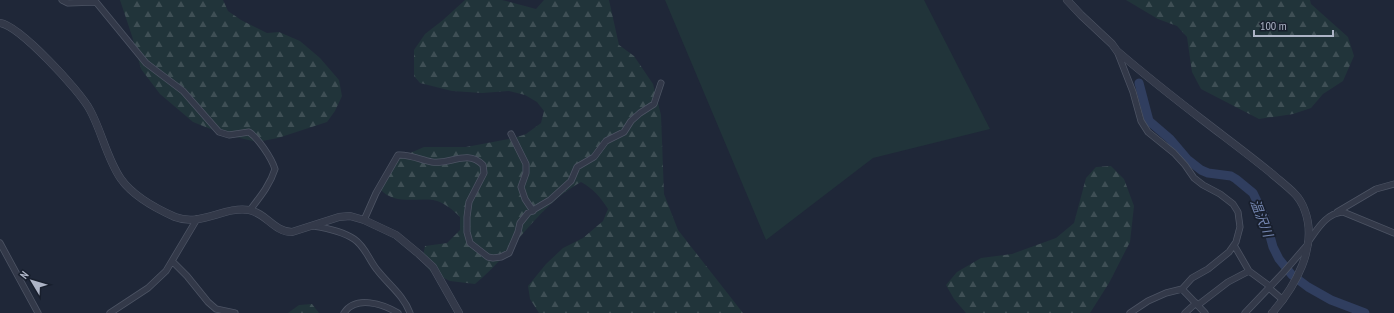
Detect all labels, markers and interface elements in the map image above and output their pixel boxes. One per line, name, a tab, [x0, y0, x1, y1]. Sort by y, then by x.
scale bar	[1254, 12, 1333, 38]
text: 100 m	[1260, 18, 1287, 33]
water label: 温沢川	[1247, 197, 1277, 241]
north arrow	[12, 261, 52, 301]
text: N	[17, 268, 31, 281]

